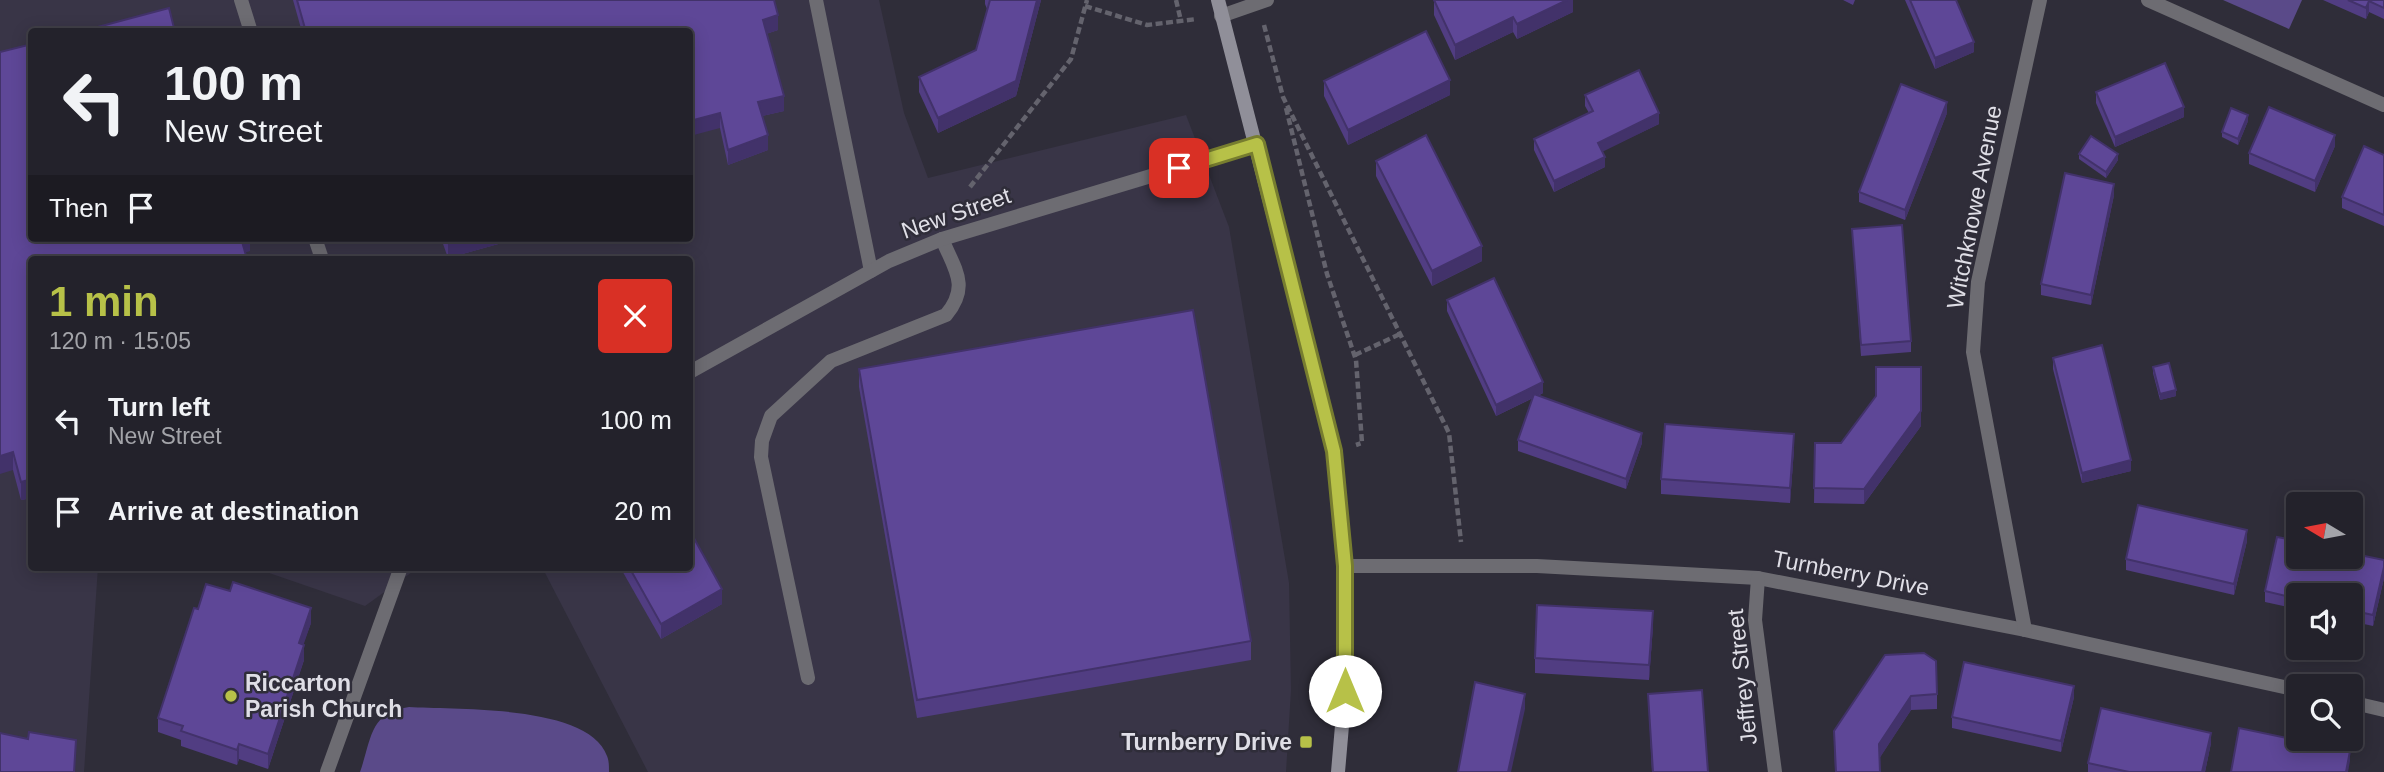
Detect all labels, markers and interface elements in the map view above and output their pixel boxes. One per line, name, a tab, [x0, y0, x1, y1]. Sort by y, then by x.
icon: left	[49, 56, 140, 147]
text: 100 m	[164, 56, 303, 110]
street label: Witchknowe Avenue	[1942, 103, 2006, 311]
text: New Street	[164, 113, 322, 149]
pin	[1149, 138, 1209, 198]
icon: arrive	[1160, 149, 1198, 187]
street label: New Street	[898, 182, 1015, 244]
icon: arrive	[122, 189, 160, 227]
text: Then	[49, 193, 108, 223]
text: 1 min	[49, 278, 159, 325]
button: close	[598, 279, 672, 353]
text: 120 m · 15:05	[49, 328, 191, 354]
text: Turn left	[108, 392, 210, 422]
icon: left	[49, 402, 87, 440]
text: 100 m	[600, 405, 672, 435]
text: New Street	[108, 423, 222, 449]
north arrow	[2286, 492, 2362, 569]
map controls	[2286, 492, 2363, 751]
icon: arrive	[49, 493, 87, 531]
text: Arrive at destination	[108, 496, 359, 526]
text: 20 m	[614, 496, 672, 526]
street label: Turnberry Drive	[1771, 545, 1931, 601]
button: sound	[2286, 583, 2363, 660]
street label: Jeffrey Street	[1722, 607, 1762, 746]
position arrow	[1308, 654, 1382, 728]
place label: Riccarton Parish Church	[245, 670, 402, 722]
button: search	[2286, 674, 2363, 751]
marker: Riccarton Parish Church	[223, 688, 239, 704]
place label: Turnberry Drive	[1121, 729, 1292, 755]
marker: Turnberry Drive	[1298, 734, 1314, 750]

